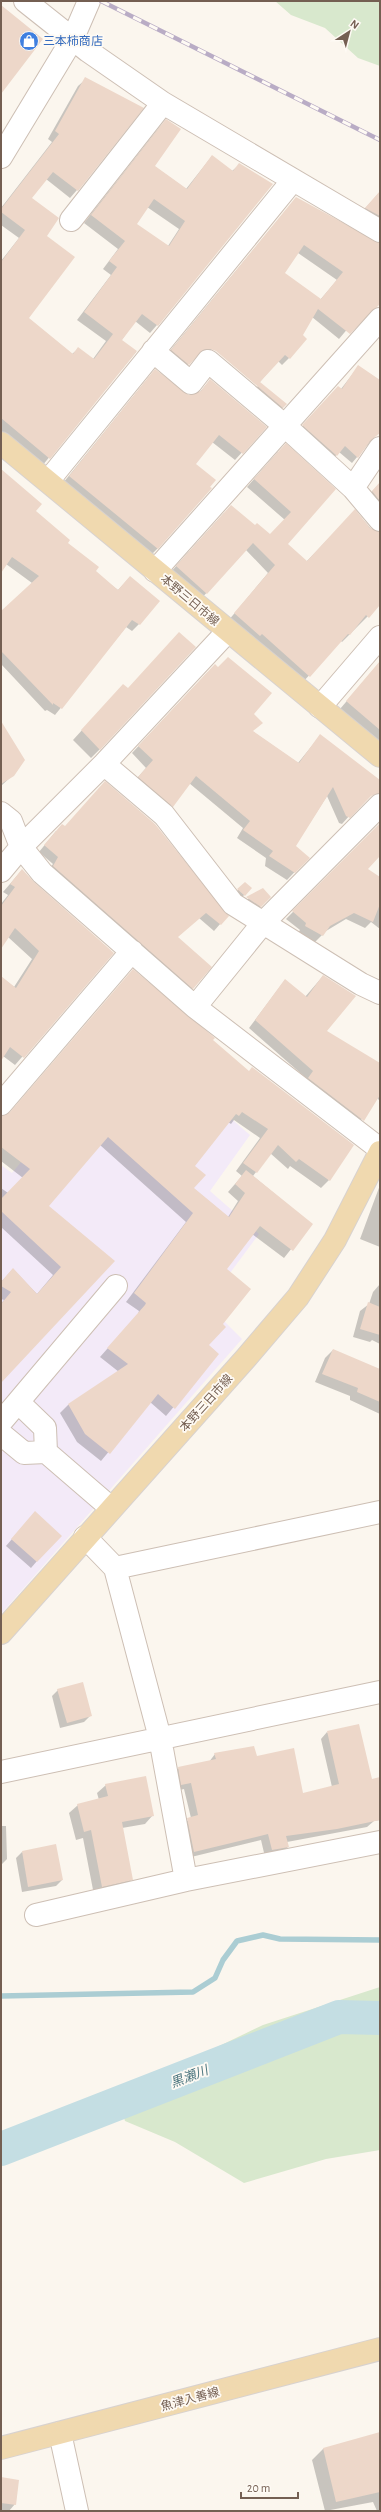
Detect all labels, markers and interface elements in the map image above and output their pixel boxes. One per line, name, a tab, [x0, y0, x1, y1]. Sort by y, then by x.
north arrow	[329, 12, 369, 52]
text: N	[348, 18, 361, 31]
shop icon: 三本柿商店	[18, 30, 40, 52]
place label: 三本柿商店	[43, 35, 103, 47]
street label: 本野三日市線	[159, 571, 222, 628]
street label: 本野三日市線	[177, 1372, 235, 1434]
water label: 黒瀬川	[169, 2063, 212, 2090]
street label: 魚津入善線	[159, 2384, 221, 2413]
scale bar	[241, 2474, 298, 2500]
text: 20 m	[247, 2482, 270, 2494]

